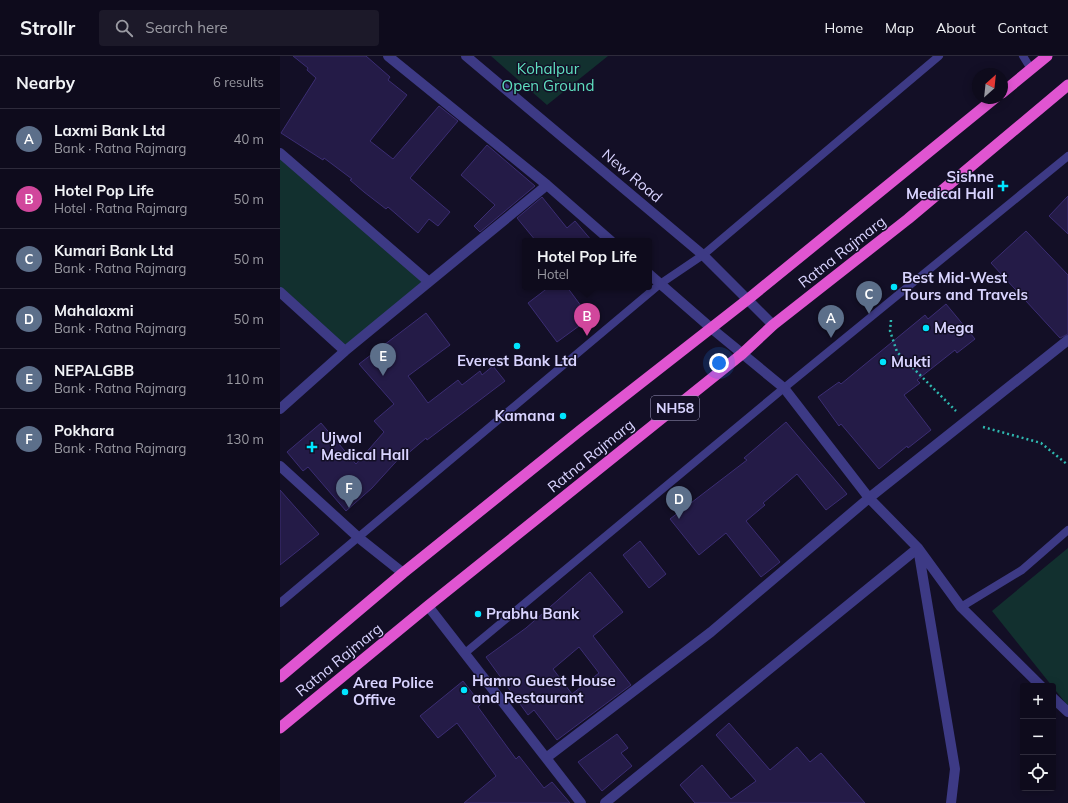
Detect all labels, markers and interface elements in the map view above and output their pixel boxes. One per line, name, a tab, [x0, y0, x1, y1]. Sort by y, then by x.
search box	[99, 10, 379, 46]
text: Strollr	[20, 16, 75, 40]
icon: search	[113, 17, 135, 39]
text: Search here	[145, 18, 228, 37]
text: Home	[824, 19, 863, 37]
text: Map	[885, 19, 914, 37]
text: About	[936, 19, 976, 37]
text: Contact	[998, 19, 1048, 37]
park label: Kohalpur Open Ground	[502, 59, 594, 95]
north arrow	[972, 68, 1008, 104]
text: Nearby	[16, 72, 75, 93]
text: 6 results	[213, 74, 264, 90]
text: Laxmi Bank Ltd	[54, 121, 165, 140]
text: A	[24, 131, 34, 147]
text: 40 m	[234, 131, 264, 147]
text: Bank · Ratna Rajmarg	[54, 140, 186, 156]
street label: New Road	[598, 145, 666, 206]
place label: Sishne Medical Hall	[906, 167, 994, 203]
marker: Sishne Medical Hall	[997, 180, 1009, 192]
text: Hotel Pop Life	[54, 181, 154, 200]
text: B	[25, 191, 33, 207]
text: 50 m	[234, 191, 264, 207]
text: Hotel · Ratna Rajmarg	[54, 200, 187, 216]
street label: Ratna Rajmarg	[794, 212, 889, 292]
popup	[522, 238, 652, 290]
text: Kumari Bank Ltd	[54, 241, 173, 260]
text: Hotel Pop Life	[537, 247, 637, 266]
text: C	[25, 251, 33, 267]
text: 50 m	[234, 251, 264, 267]
text: Bank · Ratna Rajmarg	[54, 260, 186, 276]
text: Hotel	[537, 266, 569, 282]
place label: Best Mid-West Tours and Travels	[902, 268, 1028, 304]
pin: C	[856, 281, 882, 314]
marker: Best Mid-West Tours and Travels	[889, 282, 899, 292]
text: Mahalaxmi	[54, 301, 134, 320]
pin: B	[574, 303, 600, 336]
pin: A	[818, 305, 844, 338]
text: D	[24, 311, 34, 327]
text: 50 m	[234, 311, 264, 327]
place label: Mega	[934, 318, 974, 337]
text: Bank · Ratna Rajmarg	[54, 320, 186, 336]
marker: Mega	[921, 323, 931, 333]
marker: Everest Bank Ltd	[512, 341, 522, 351]
pin: E	[370, 343, 396, 376]
place label: Everest Bank Ltd	[457, 351, 577, 370]
place label: Mukti	[891, 352, 931, 371]
your location	[709, 353, 729, 373]
marker: Mukti	[878, 357, 888, 367]
text: NEPALGBB	[54, 361, 134, 380]
text: E	[25, 371, 33, 387]
text: 110 m	[226, 371, 264, 387]
text: Bank · Ratna Rajmarg	[54, 380, 186, 396]
road number: NH58	[651, 396, 699, 420]
place label: Kamana	[495, 406, 555, 425]
marker: Kamana	[558, 411, 568, 421]
street label: Ratna Rajmarg	[544, 415, 638, 496]
text: Pokhara	[54, 421, 114, 440]
place label: Ujwol Medical Hall	[321, 428, 409, 464]
text: F	[25, 431, 33, 447]
text: 130 m	[226, 431, 264, 447]
text: Bank · Ratna Rajmarg	[54, 440, 186, 456]
marker: Ujwol Medical Hall	[306, 441, 318, 453]
pin: F	[336, 475, 362, 508]
pin: D	[666, 486, 692, 519]
place label: Prabhu Bank	[486, 604, 580, 623]
marker: Prabhu Bank	[473, 609, 483, 619]
street label: Ratna Rajmarg	[292, 619, 386, 700]
place label: Hamro Guest House and Restaurant	[472, 671, 616, 707]
place label: Area Police Offive	[353, 673, 434, 709]
map controls	[1020, 683, 1056, 791]
button: +	[1020, 683, 1056, 719]
marker: Hamro Guest House and Restaurant	[459, 685, 469, 695]
marker: Area Police Offive	[340, 687, 350, 697]
button: −	[1020, 719, 1056, 755]
button: locate	[1020, 755, 1056, 791]

